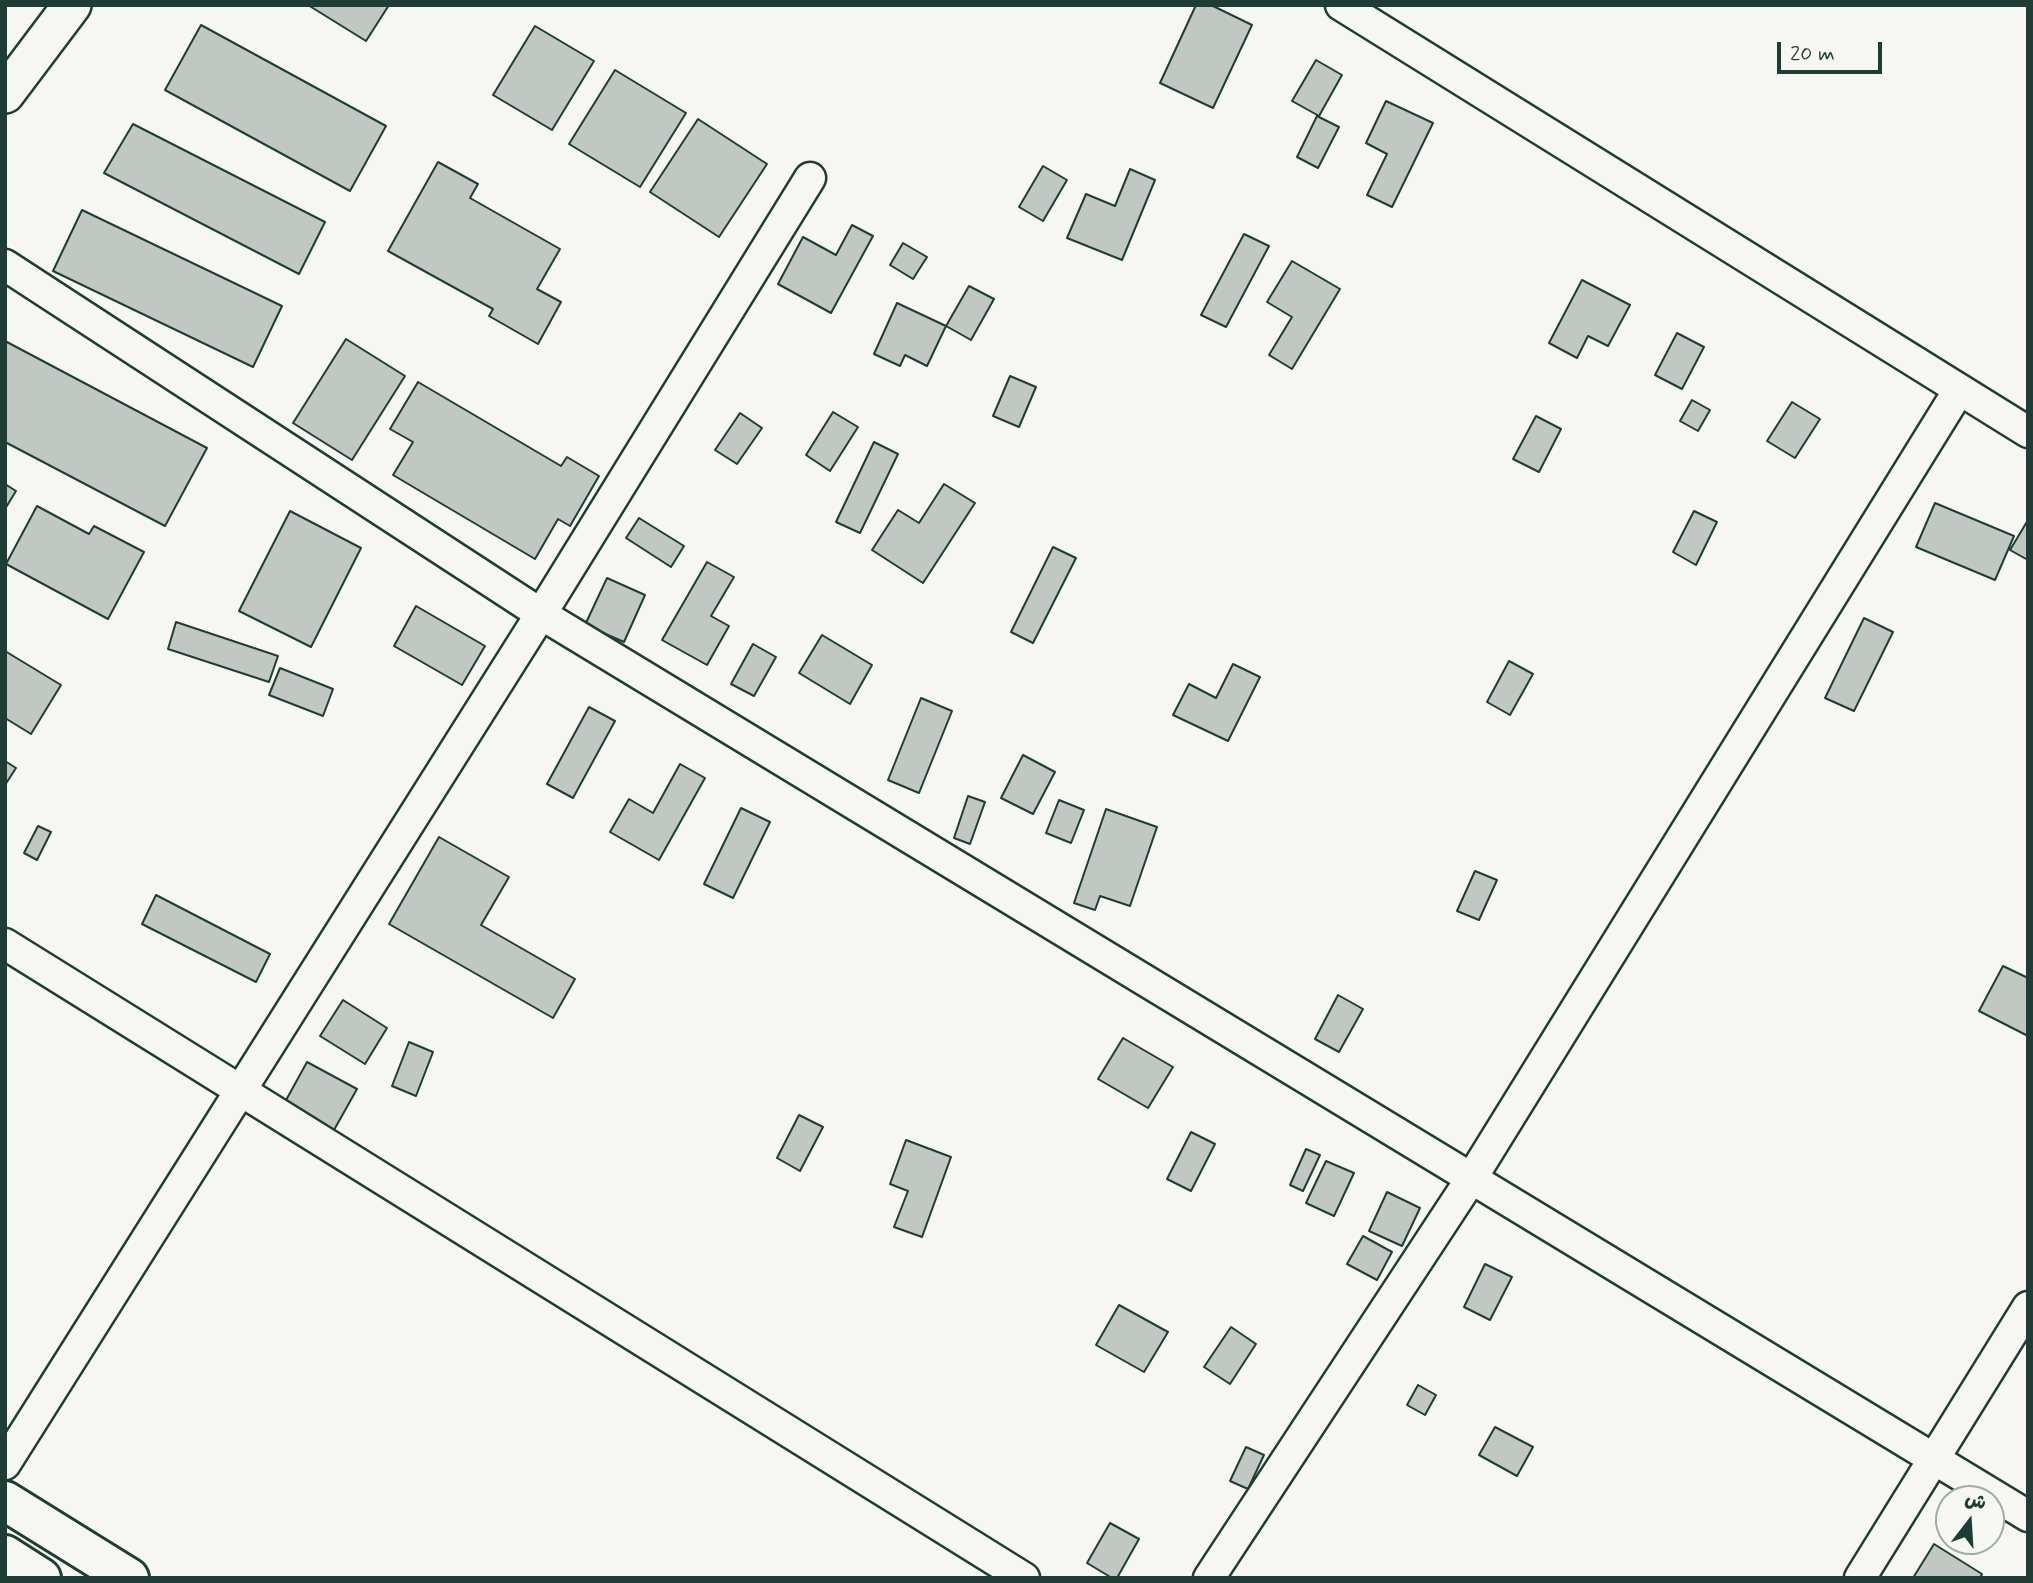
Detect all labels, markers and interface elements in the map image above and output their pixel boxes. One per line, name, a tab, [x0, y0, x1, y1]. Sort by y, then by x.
scale bar	[1781, 28, 1886, 72]
text: 20 m	[1790, 40, 1835, 68]
north arrow	[1935, 1485, 2005, 1555]
text: ش	[1962, 1486, 1989, 1516]

